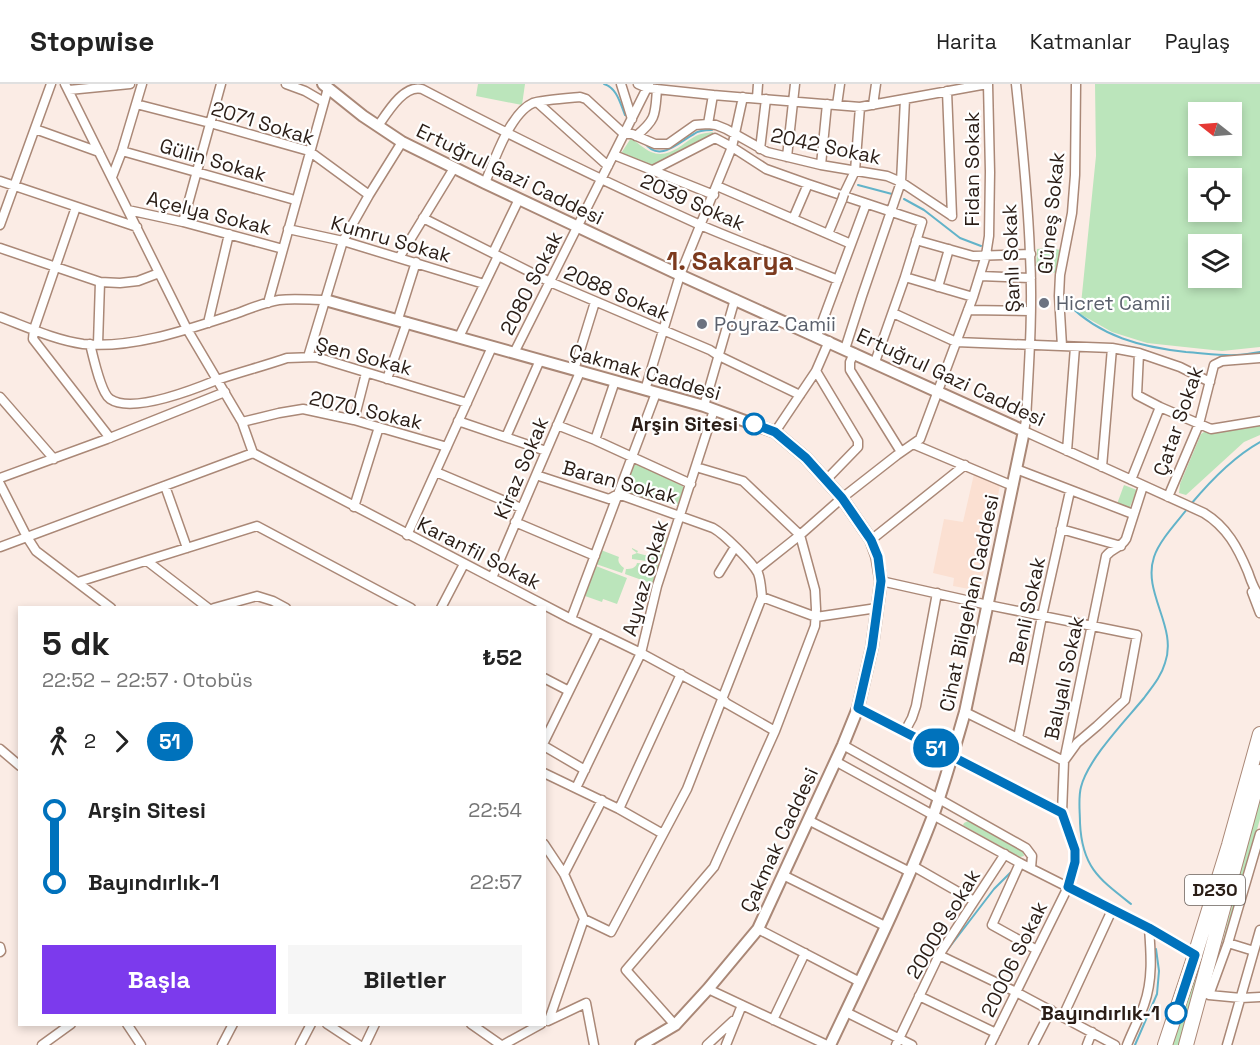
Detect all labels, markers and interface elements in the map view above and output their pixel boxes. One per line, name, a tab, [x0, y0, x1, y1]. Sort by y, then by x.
text: Stopwise	[30, 23, 154, 59]
text: Harita	[936, 28, 997, 55]
text: Katmanlar	[1030, 28, 1132, 55]
text: Paylaş	[1165, 28, 1230, 55]
street label: 2071 Sokak	[208, 95, 318, 151]
north arrow	[1188, 102, 1242, 156]
map controls	[1188, 102, 1242, 288]
street label: Fidan Sokak	[959, 111, 985, 226]
street label: Ertuğrul Gazi Caddesi	[412, 117, 608, 231]
street label: 2042 Sokak	[769, 122, 884, 170]
street label: Gülin Sokak	[157, 132, 270, 188]
street label: Güneş Sokak	[1032, 150, 1070, 275]
street label: 2039 Sokak	[637, 167, 750, 237]
button: locate	[1188, 168, 1242, 222]
street label: Açelya Sokak	[144, 185, 274, 241]
street label: Şanlı Sokak	[996, 203, 1026, 313]
street label: Kumru Sokak	[328, 209, 454, 269]
street label: 2080 Sokak	[494, 227, 568, 339]
button: layers	[1188, 234, 1242, 288]
district label: 1. Sakarya	[667, 244, 793, 278]
street label: 2088 Sokak	[560, 259, 674, 327]
place label: Hicret Camii	[1056, 290, 1170, 316]
marker: Hicret Camii	[1037, 296, 1051, 310]
place label: Poyraz Camii	[714, 311, 836, 337]
marker: Poyraz Camii	[695, 317, 709, 331]
street label: Ertuğrul Gazi Caddesi	[853, 322, 1049, 432]
street label: Şen Sokak	[313, 331, 415, 381]
street label: Çakmak Caddesi	[566, 338, 724, 406]
street label: Çatar Sokak	[1147, 362, 1209, 479]
street label: 2070. Sokak	[307, 384, 425, 436]
place label: Arşin Sitesi	[631, 411, 738, 437]
street label: Kiraz Sokak	[488, 413, 554, 523]
marker: Arşin Sitesi	[743, 413, 765, 435]
street label: Baran Sokak	[560, 454, 681, 510]
street label: Cihat Bilgehan Caddesi	[933, 492, 1005, 714]
street label: Karanfil Sokak	[413, 511, 546, 595]
street label: Ayvaz Sokak	[616, 517, 674, 639]
street label: Benli Sokak	[1003, 554, 1051, 667]
street label: Balyalı Sokak	[1038, 614, 1090, 742]
text: 5 dk	[42, 623, 110, 665]
text: ₺52	[482, 643, 522, 671]
text: 22:52 – 22:57 · Otobüs	[42, 667, 253, 693]
icon: walk	[42, 725, 75, 758]
icon: forward	[105, 725, 138, 758]
text: 2	[84, 728, 96, 754]
text: 51	[159, 728, 181, 755]
line badge: 51	[909, 728, 963, 768]
text: 51	[925, 735, 947, 762]
street label: Çakmak Caddesi	[734, 763, 824, 917]
text: Arşin Sitesi	[88, 796, 206, 824]
text: 22:54	[468, 797, 522, 823]
street label: 20009 sokak	[900, 864, 986, 984]
text: Bayındırlık-1	[88, 868, 219, 896]
text: 22:57	[470, 869, 522, 895]
road number: D230	[1185, 875, 1245, 905]
street label: 20006 Sokak	[975, 897, 1053, 1021]
button: Başla	[42, 945, 276, 1014]
button: Biletler	[288, 945, 522, 1014]
place label: Bayındırlık-1	[1041, 1000, 1160, 1026]
marker: Bayındırlık-1	[1165, 1002, 1187, 1024]

